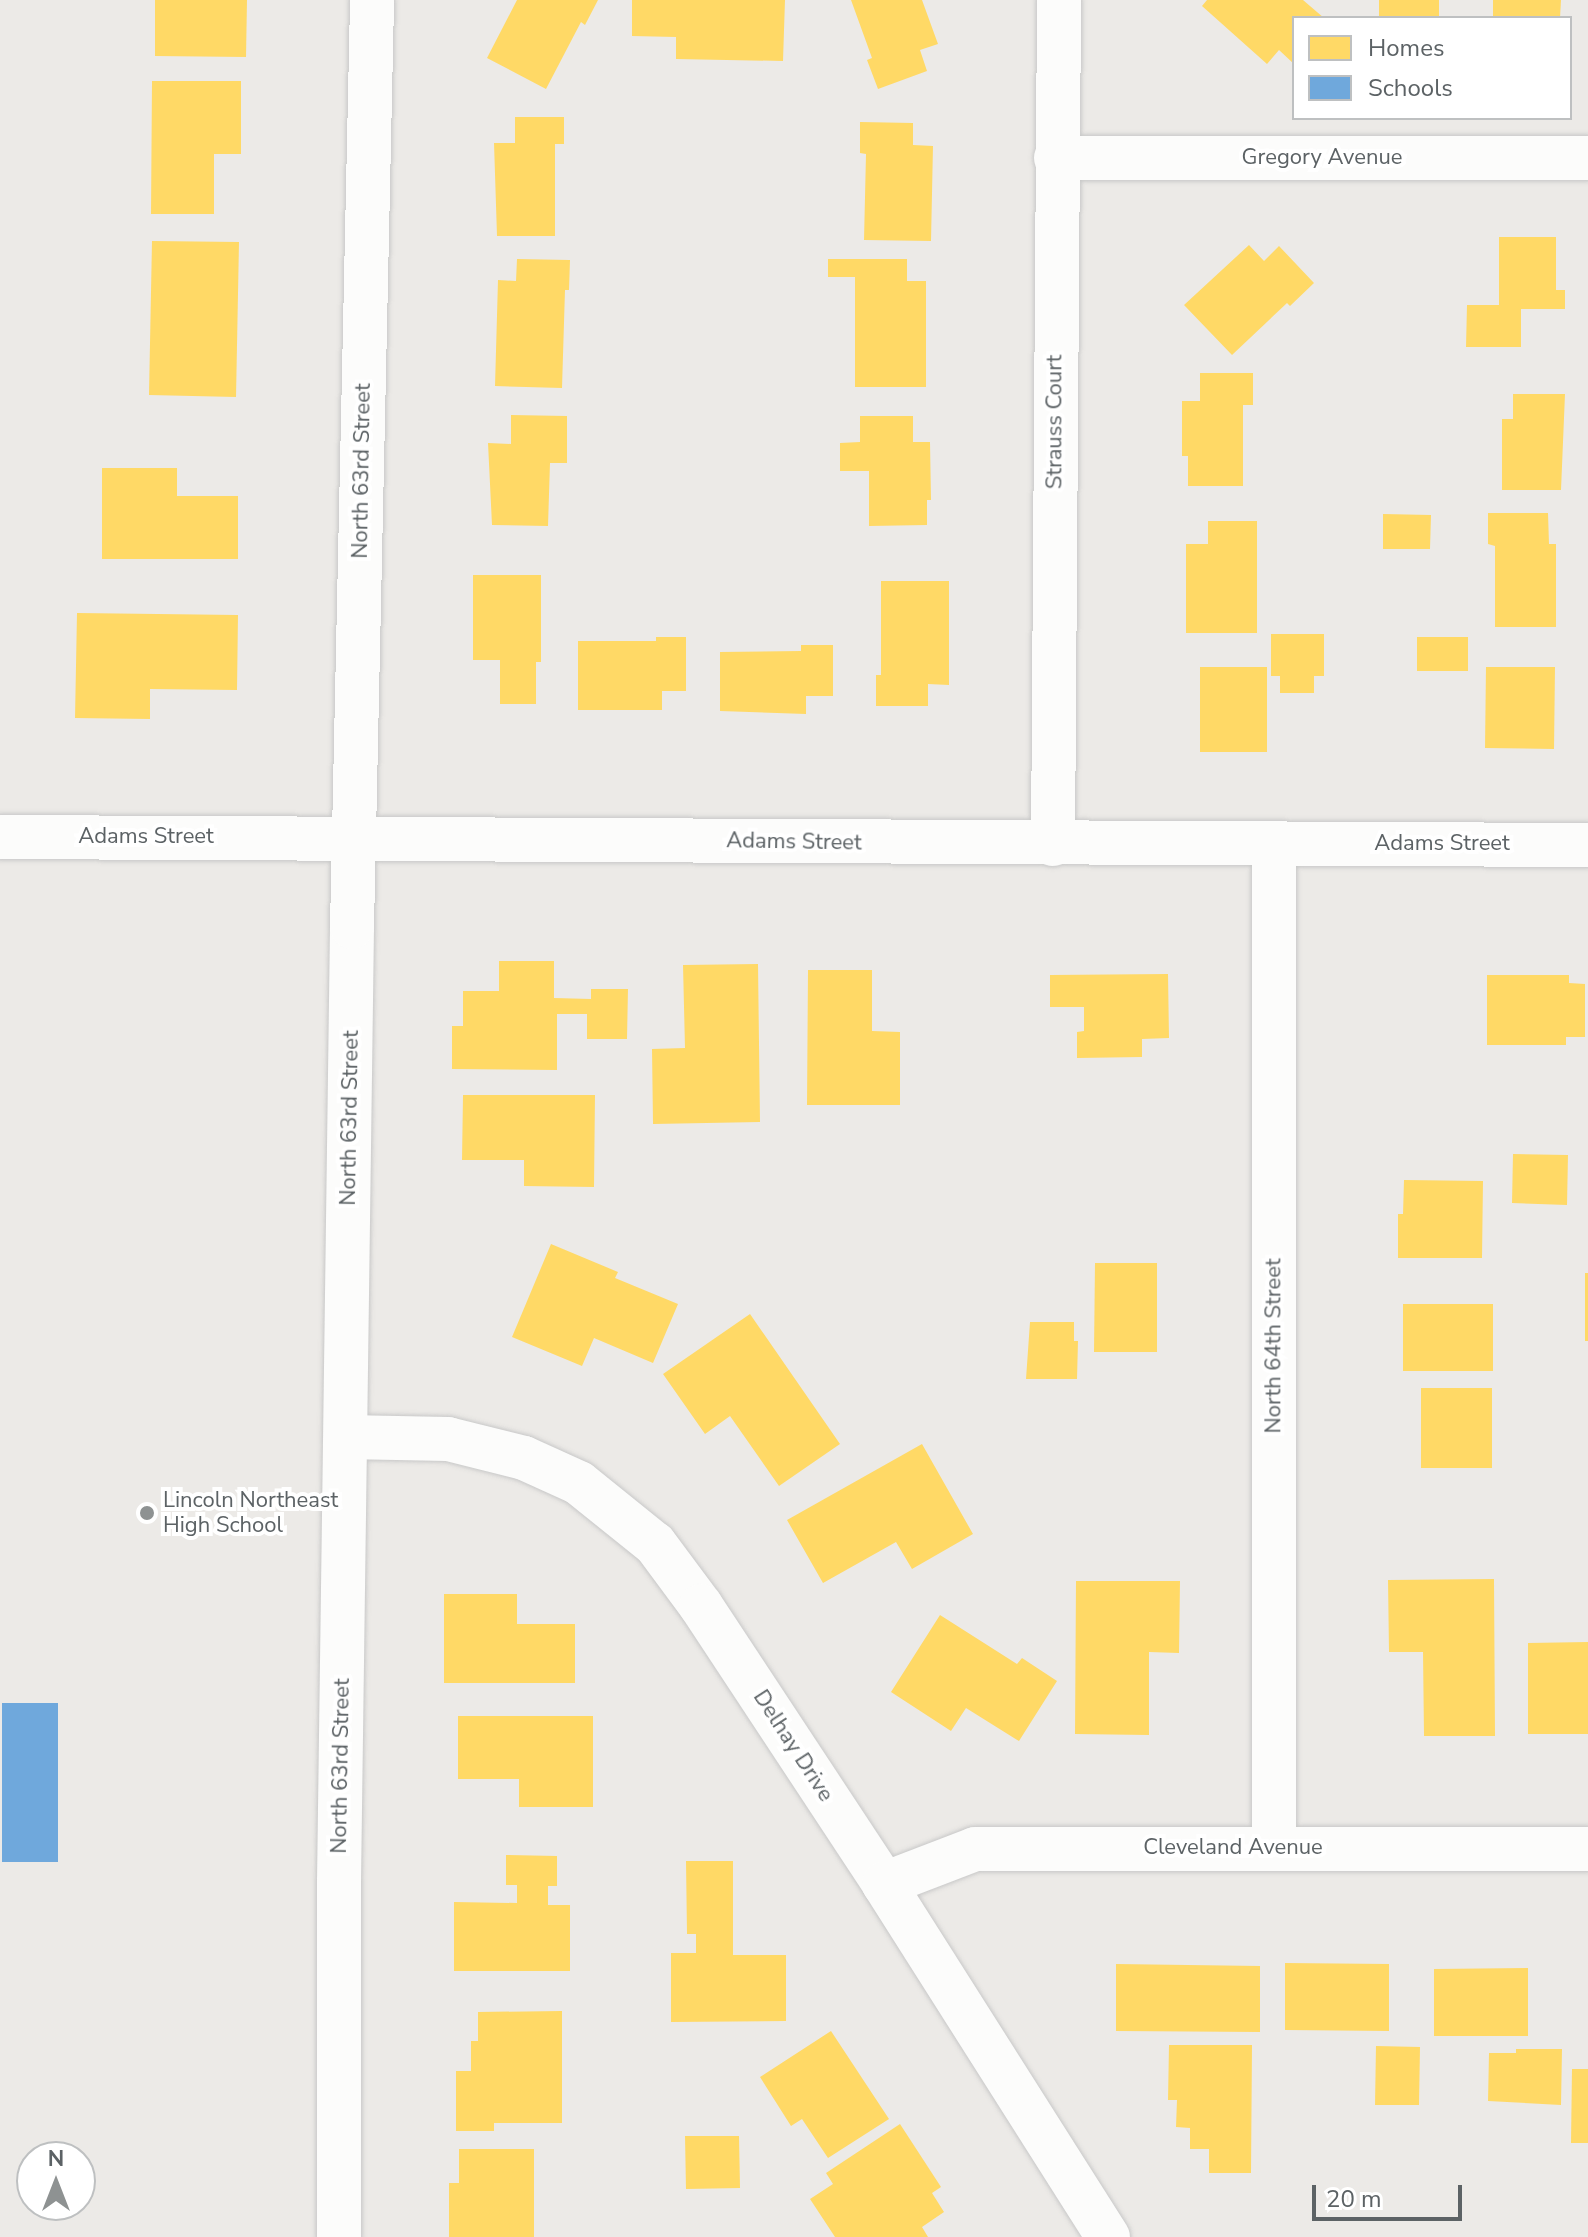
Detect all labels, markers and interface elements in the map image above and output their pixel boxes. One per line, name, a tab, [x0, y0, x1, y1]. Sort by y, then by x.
legend	[1292, 16, 1572, 120]
text: Homes	[1368, 32, 1444, 64]
text: Schools	[1368, 72, 1453, 104]
street label: Gregory Avenue	[1242, 145, 1402, 171]
street label: Strauss Court	[1042, 355, 1068, 489]
street label: North 63rd Street	[347, 383, 377, 559]
street label: Adams Street	[78, 824, 214, 850]
street label: Adams Street	[726, 828, 862, 856]
street label: Adams Street	[1374, 831, 1510, 857]
street label: North 63rd Street	[335, 1030, 365, 1206]
street label: North 64th Street	[1261, 1258, 1287, 1434]
place label: Lincoln Northeast High School	[163, 1487, 338, 1538]
marker: Lincoln Northeast High School	[138, 1504, 156, 1522]
street label: North 63rd Street	[326, 1678, 356, 1854]
street label: Delhay Drive	[747, 1685, 839, 1807]
street label: Cleveland Avenue	[1143, 1835, 1323, 1861]
north arrow	[16, 2141, 96, 2221]
text: N	[48, 2144, 64, 2174]
scale bar	[1316, 2169, 1466, 2219]
text: 20 m	[1326, 2183, 1382, 2215]

